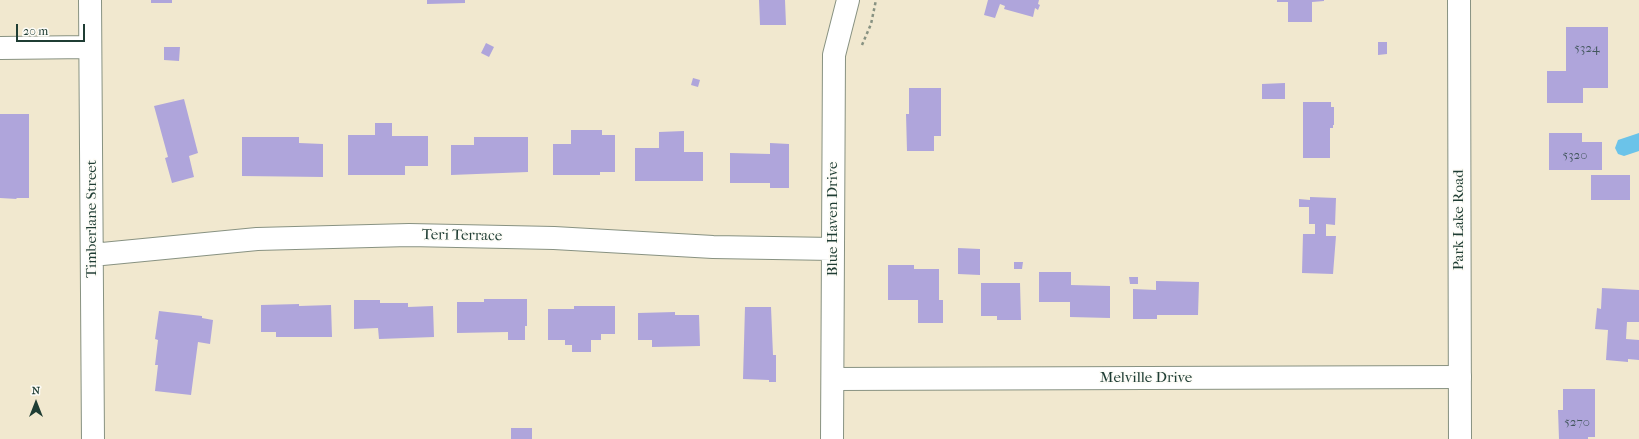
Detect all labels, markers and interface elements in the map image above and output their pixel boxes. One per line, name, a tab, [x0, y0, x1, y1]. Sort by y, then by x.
scale bar	[18, 16, 87, 42]
text: 20 m	[23, 24, 48, 38]
house number: 5324	[1574, 41, 1600, 57]
house number: 5320	[1563, 148, 1587, 164]
street label: Timberlane Street	[83, 160, 101, 278]
street label: Blue Haven Drive	[824, 162, 842, 276]
street label: Park Lake Road	[1450, 170, 1468, 270]
street label: Teri Terrace	[422, 226, 502, 246]
street label: Melville Drive	[1100, 369, 1192, 387]
north arrow	[16, 383, 56, 423]
text: N	[32, 384, 40, 397]
house number: 5270	[1564, 415, 1590, 431]

